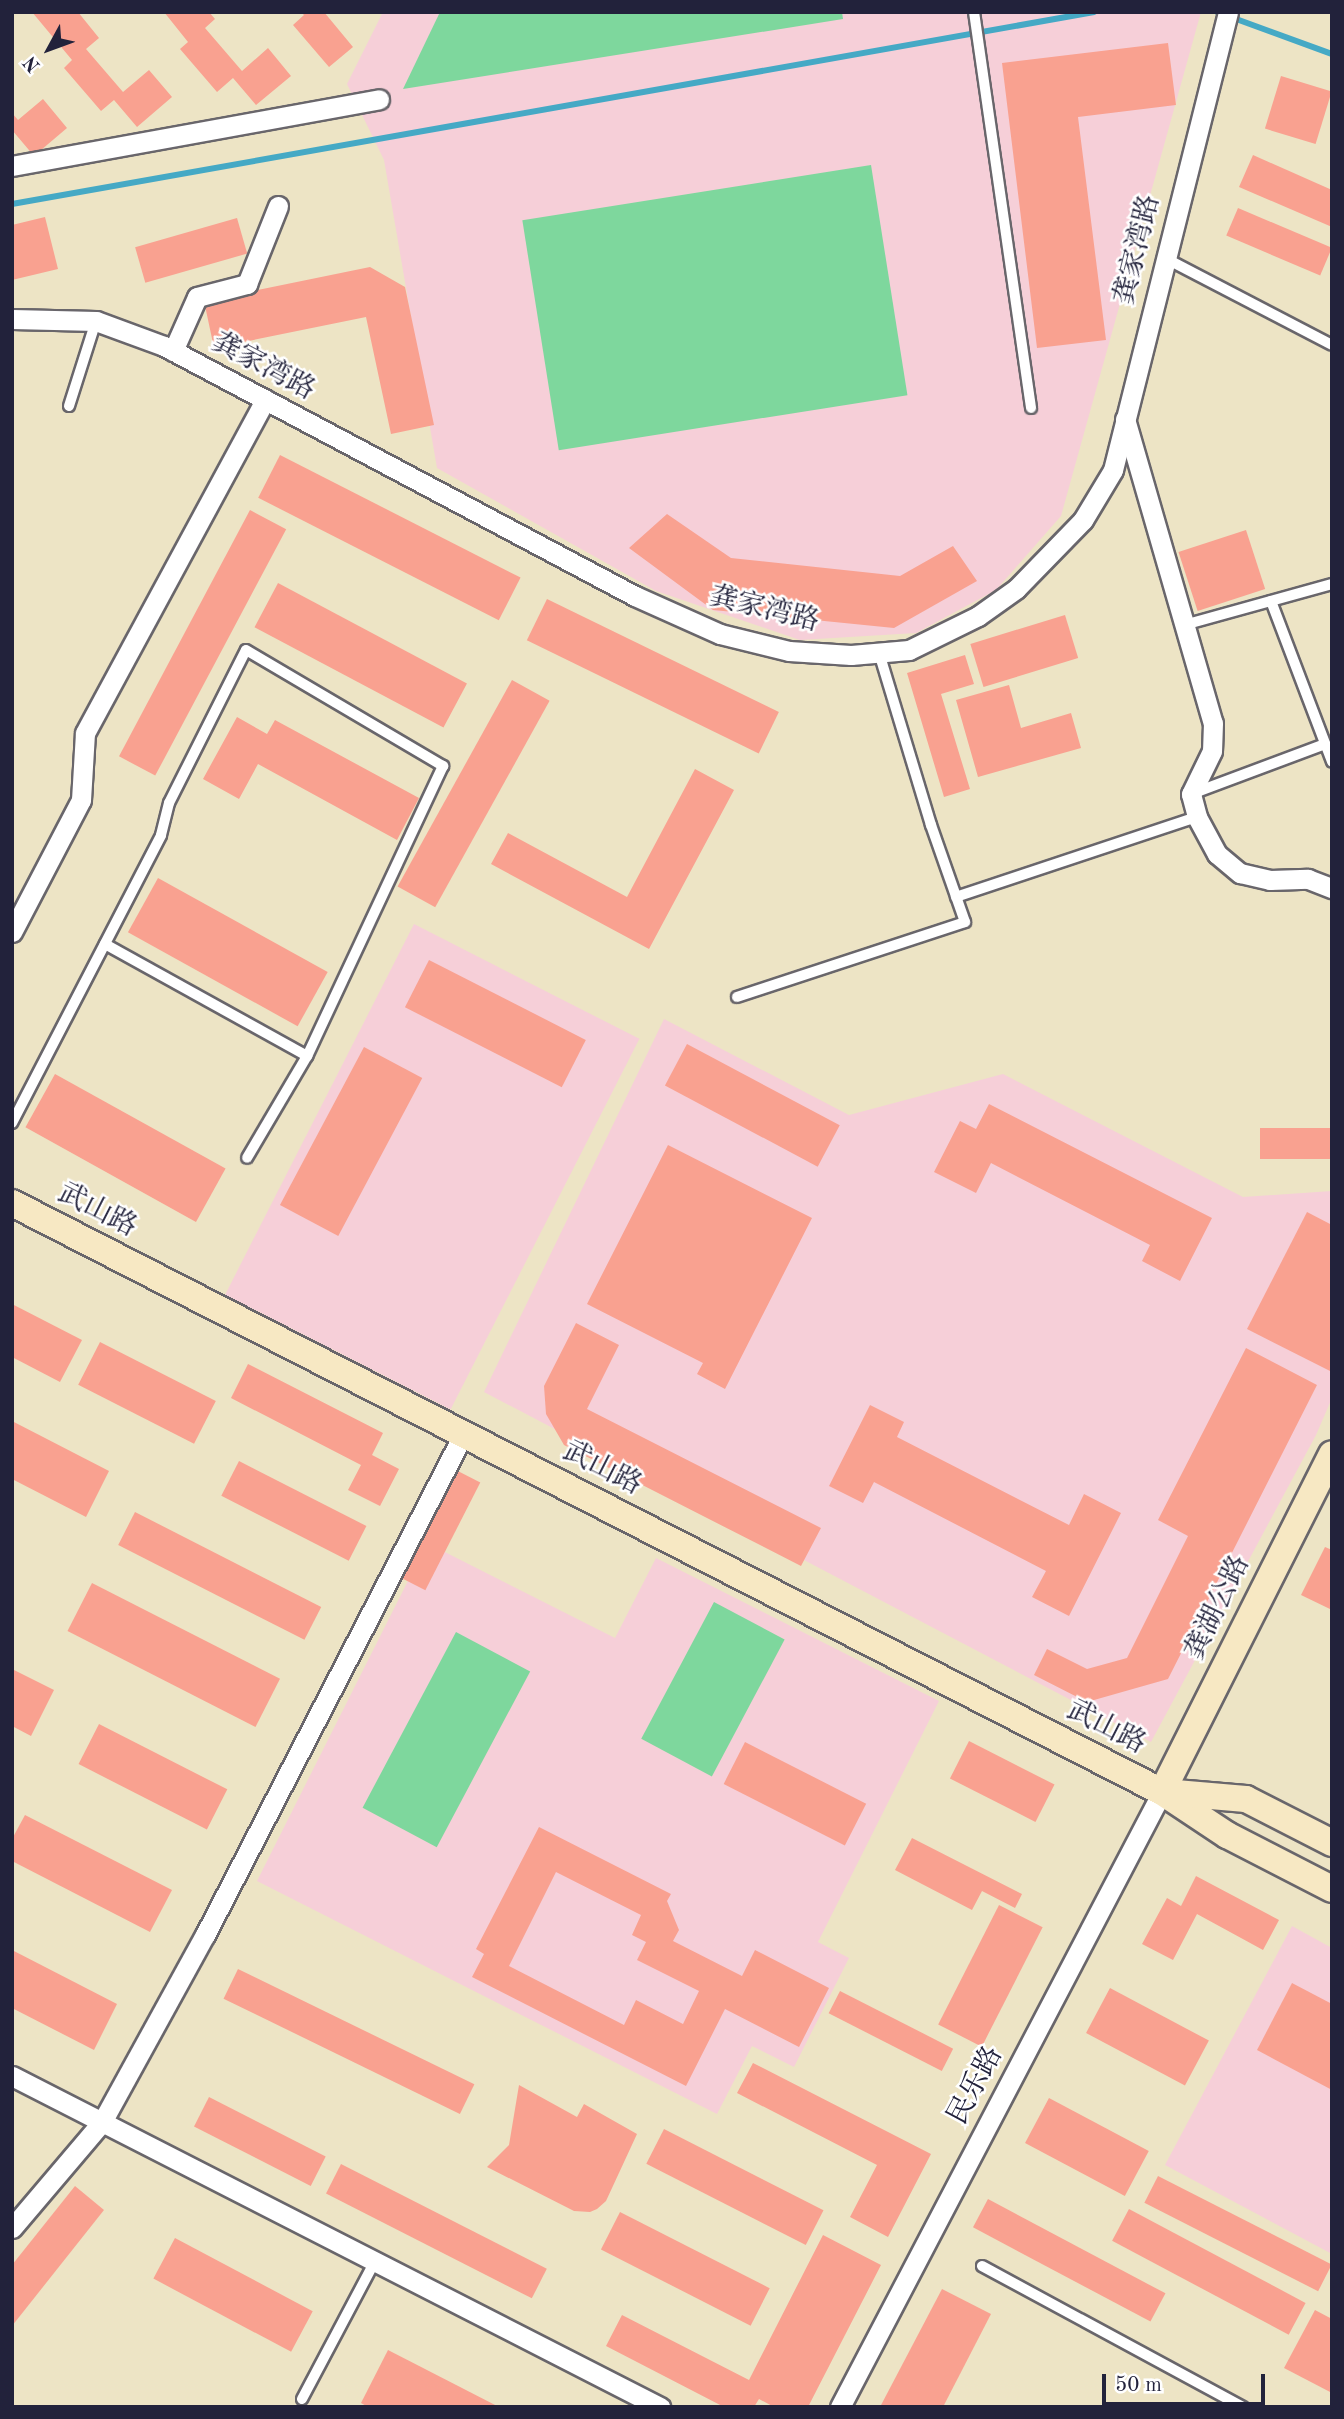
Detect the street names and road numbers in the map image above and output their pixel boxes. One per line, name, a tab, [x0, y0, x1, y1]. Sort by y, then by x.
street label: 龚家湾路	[1108, 192, 1168, 308]
street label: 龚家湾路	[206, 326, 320, 408]
street label: 龚家湾路	[706, 580, 822, 640]
street label: 武山路	[52, 1177, 142, 1245]
street label: 武山路	[557, 1435, 647, 1503]
street label: 龚湖公路	[1178, 1550, 1258, 1666]
street label: 武山路	[1061, 1694, 1151, 1762]
street label: 民乐路	[941, 2041, 1011, 2131]

